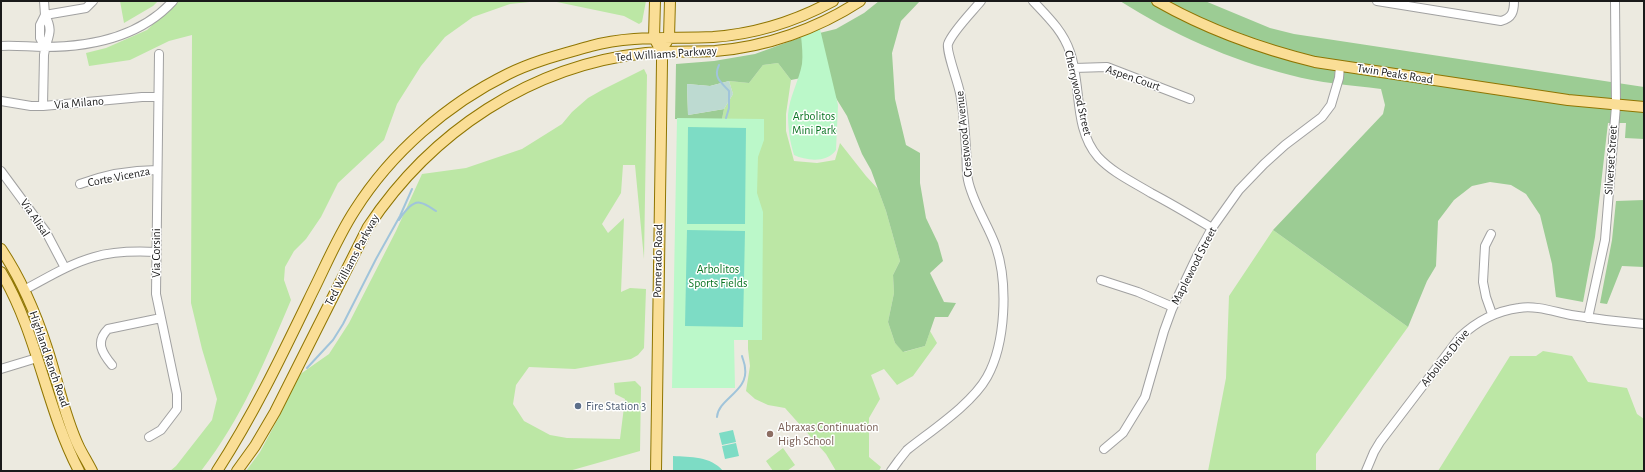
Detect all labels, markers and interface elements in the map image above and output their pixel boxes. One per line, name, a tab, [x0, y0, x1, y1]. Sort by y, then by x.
street label: Ted Williams Parkway	[615, 43, 717, 65]
street label: Cherrywood Street	[1061, 49, 1095, 137]
street label: Twin Peaks Road	[1356, 61, 1434, 87]
street label: Aspen Court	[1104, 62, 1162, 94]
street label: Crestwood Avenue	[952, 90, 976, 178]
street label: Via Milano	[53, 94, 105, 112]
park label: Arbolitos Mini Park	[792, 109, 836, 137]
street label: Silverset Street	[1601, 125, 1621, 195]
street label: Corte Vicenza	[87, 164, 151, 190]
street label: Via Alisal	[17, 196, 53, 240]
street label: Ted Williams Parkway	[322, 212, 382, 308]
street label: Pomerado Road	[650, 224, 666, 298]
street label: Maplewood Street	[1168, 225, 1220, 307]
street label: Via Corsini	[149, 228, 163, 278]
park label: Arbolitos Sports Fields	[689, 262, 747, 290]
street label: Highland Ranch Road	[26, 309, 72, 409]
street label: Arbolitos Drive	[1418, 326, 1472, 390]
place label: Fire Station 3	[586, 399, 646, 413]
marker: Fire Station 3	[573, 401, 583, 411]
place label: Abraxas Continuation High School	[778, 420, 878, 448]
marker: Abraxas Continuation High School	[765, 429, 775, 439]

